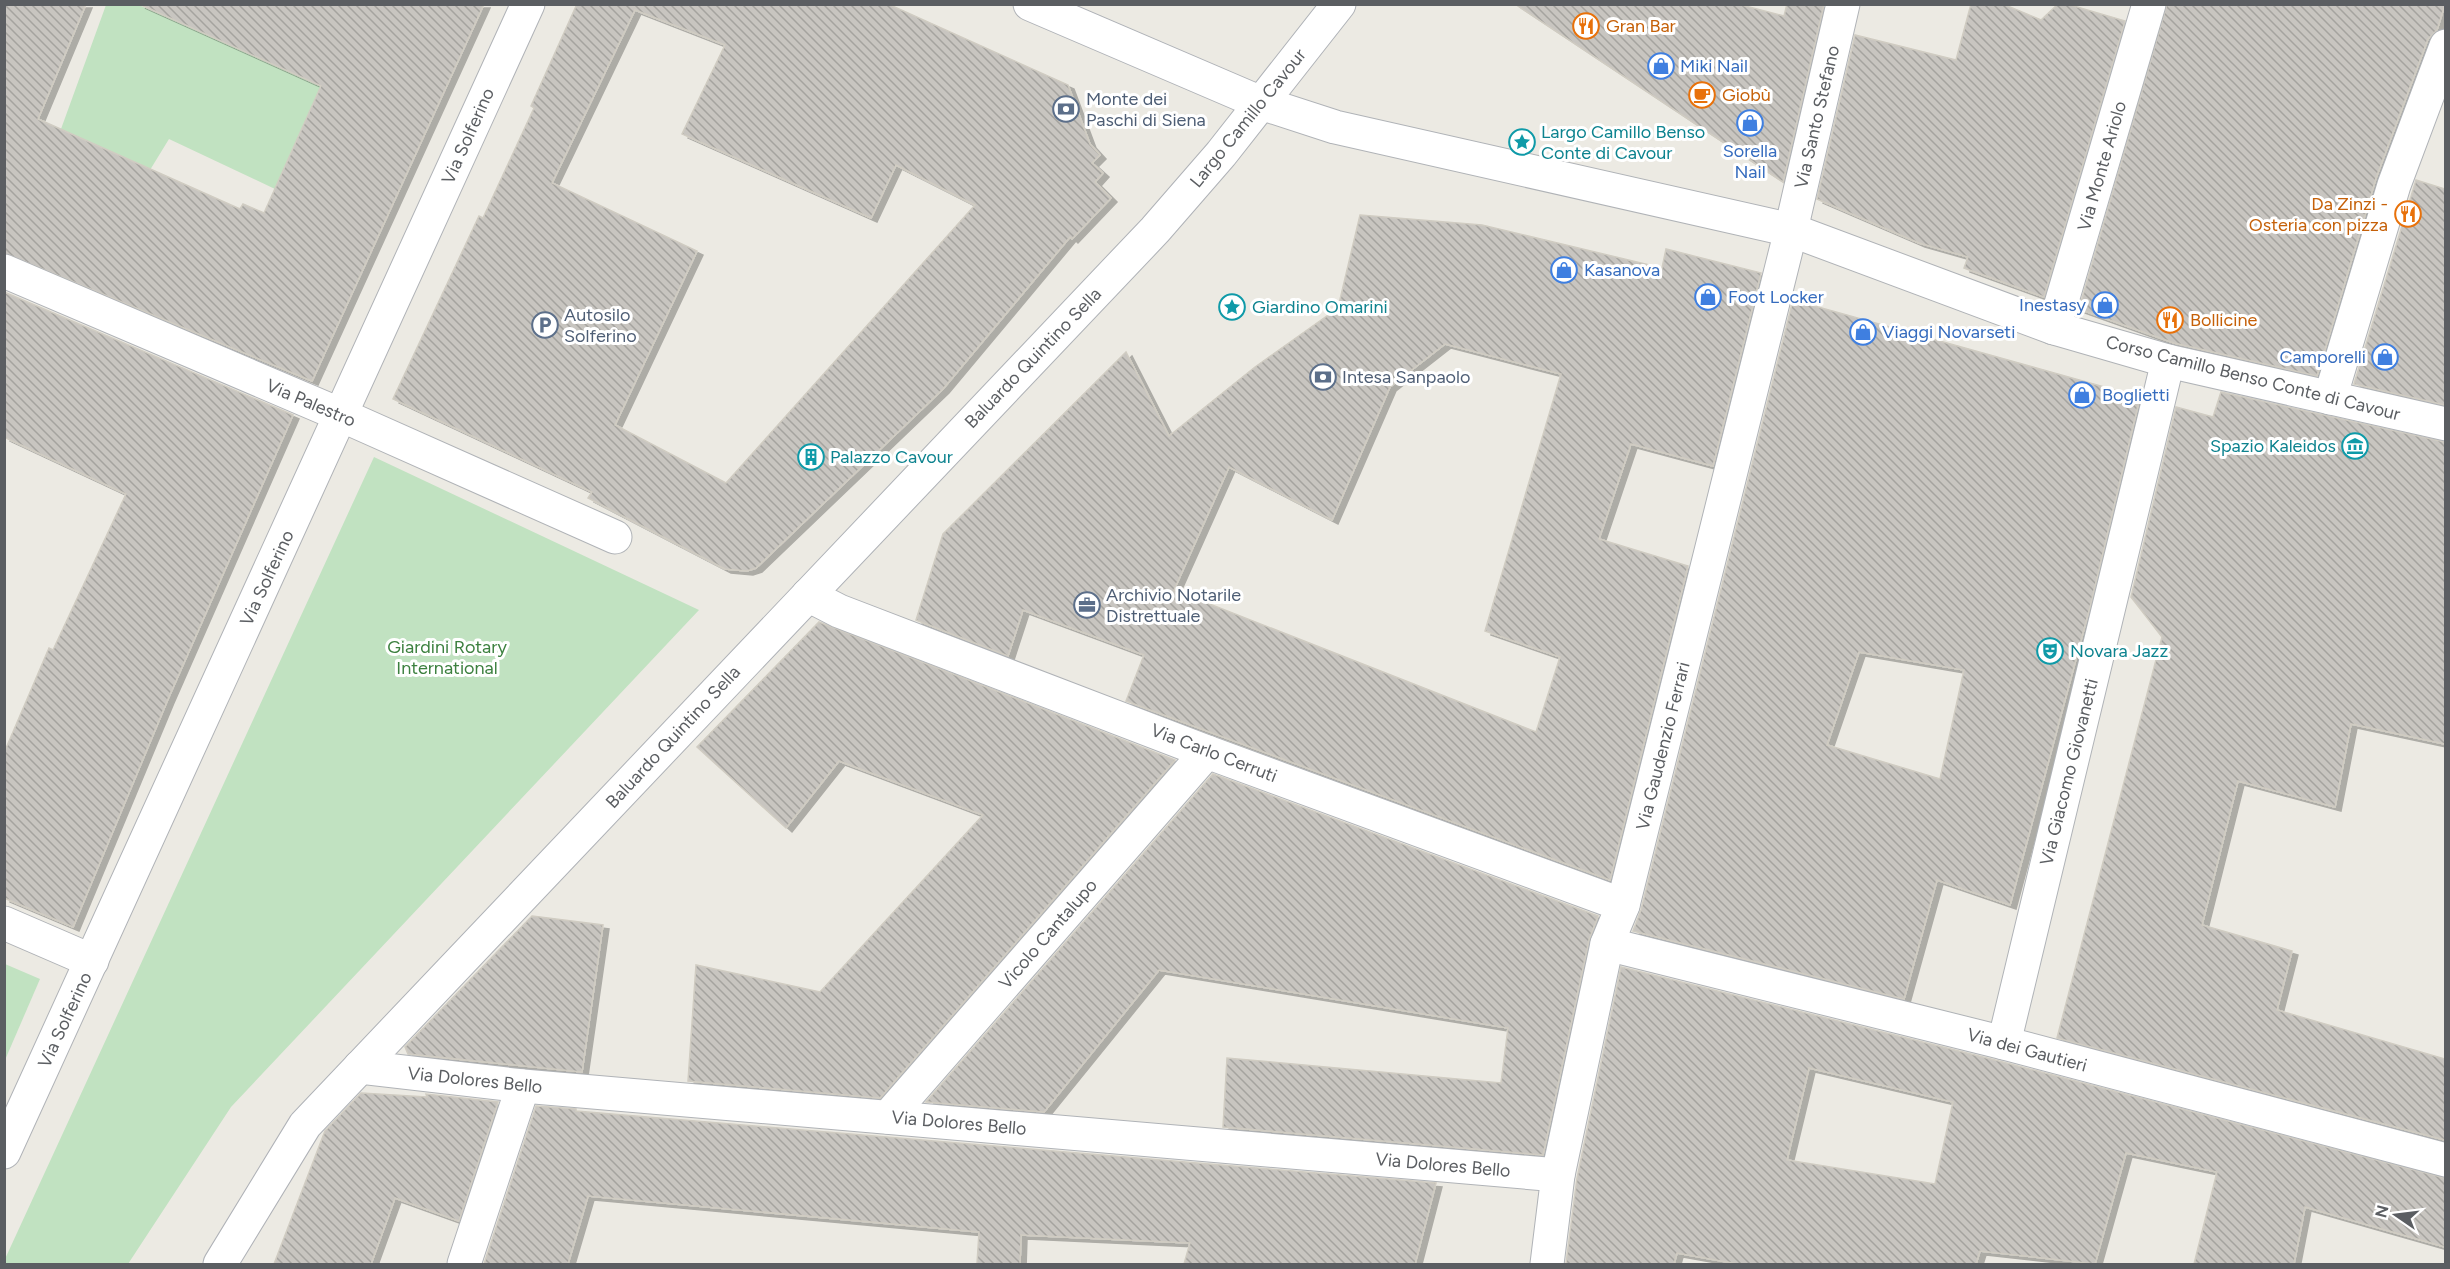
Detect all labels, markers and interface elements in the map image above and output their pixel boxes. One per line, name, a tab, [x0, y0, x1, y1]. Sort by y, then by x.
restaurant icon: Gran Bar	[1571, 11, 1601, 41]
place label: Gran Bar	[1606, 15, 1676, 37]
street label: Via Santo Stefano	[1790, 43, 1844, 191]
street label: Largo Camillo Cavour	[1185, 44, 1311, 192]
shop icon: Miki Nail	[1646, 51, 1676, 81]
place label: Miki Nail	[1680, 55, 1748, 77]
cafe icon: Giobù	[1687, 80, 1717, 110]
place label: Giobù	[1722, 84, 1771, 106]
street label: Via Solferino	[437, 85, 499, 187]
place label: Monte dei Paschi di Siena	[1086, 88, 1206, 131]
bank icon: Monte dei Paschi di Siena	[1051, 94, 1081, 124]
street label: Via Monte Ariolo	[2073, 98, 2131, 234]
shop icon: Sorella Nail	[1735, 108, 1765, 138]
place label: Largo Camillo Benso Conte di Cavour	[1541, 121, 1705, 164]
place icon: Largo Camillo Benso Conte di Cavour	[1507, 127, 1537, 157]
place label: Sorella Nail	[1723, 140, 1777, 183]
place label: Da Zinzi - Osteria con pizza	[2249, 193, 2388, 236]
restaurant icon: Da Zinzi - Osteria con pizza	[2393, 199, 2423, 229]
shop icon: Kasanova	[1549, 255, 1579, 285]
place label: Kasanova	[1584, 259, 1660, 281]
shop icon: Foot Locker	[1693, 282, 1723, 312]
street label: Baluardo Quintino Sella	[960, 283, 1106, 433]
place label: Foot Locker	[1728, 286, 1824, 308]
shop icon: Inestasy	[2090, 290, 2120, 320]
place icon: Giardino Omarini	[1217, 292, 1247, 322]
place label: Inestasy	[2019, 294, 2087, 316]
place label: Giardino Omarini	[1252, 296, 1388, 318]
place label: Autosilo Solferino	[564, 304, 637, 347]
restaurant icon: Bollicine	[2155, 305, 2185, 335]
place label: Bollicine	[2190, 309, 2257, 331]
parking icon: Autosilo Solferino	[530, 310, 560, 340]
shop icon: Viaggi Novarseti	[1848, 317, 1878, 347]
place label: Viaggi Novarseti	[1882, 321, 2015, 343]
street label: Corso Camillo Benso Conte di Cavour	[2103, 331, 2403, 425]
shop icon: Camporelli	[2370, 342, 2400, 372]
place label: Camporelli	[2279, 346, 2366, 368]
bank icon: Intesa Sanpaolo	[1308, 362, 1338, 392]
place label: Intesa Sanpaolo	[1342, 366, 1470, 388]
street label: Via Palestro	[263, 374, 359, 432]
shop icon: Boglietti	[2067, 380, 2097, 410]
place label: Boglietti	[2102, 384, 2170, 406]
museum icon: Spazio Kaleidos	[2340, 431, 2370, 461]
place label: Spazio Kaleidos	[2210, 435, 2336, 457]
building icon: Palazzo Cavour	[796, 442, 826, 472]
place label: Palazzo Cavour	[830, 446, 953, 468]
street label: Via Solferino	[235, 527, 299, 629]
place label: Archivio Notarile Distrettuale	[1106, 584, 1241, 627]
office icon: Archivio Notarile Distrettuale	[1072, 590, 1102, 620]
park label: Giardini Rotary International	[387, 636, 507, 679]
theatre icon: Novara Jazz	[2035, 636, 2065, 666]
place label: Novara Jazz	[2070, 640, 2168, 662]
street label: Via Gaudenzio Ferrari	[1631, 660, 1695, 832]
street label: Baluardo Quintino Sella	[601, 661, 745, 813]
street label: Via Giacomo Giovanetti	[2035, 676, 2103, 868]
street label: Via Carlo Cerruti	[1148, 719, 1280, 787]
street label: Vicolo Cantalupo	[994, 874, 1102, 994]
street label: Via Solferino	[33, 969, 97, 1071]
street label: Via dei Gautieri	[1965, 1023, 2089, 1077]
street label: Via Dolores Bello	[407, 1062, 543, 1098]
street label: Via Dolores Bello	[891, 1106, 1027, 1140]
street label: Via Dolores Bello	[1375, 1148, 1511, 1182]
north arrow	[2366, 1185, 2426, 1245]
text: N	[2371, 1203, 2393, 1220]

